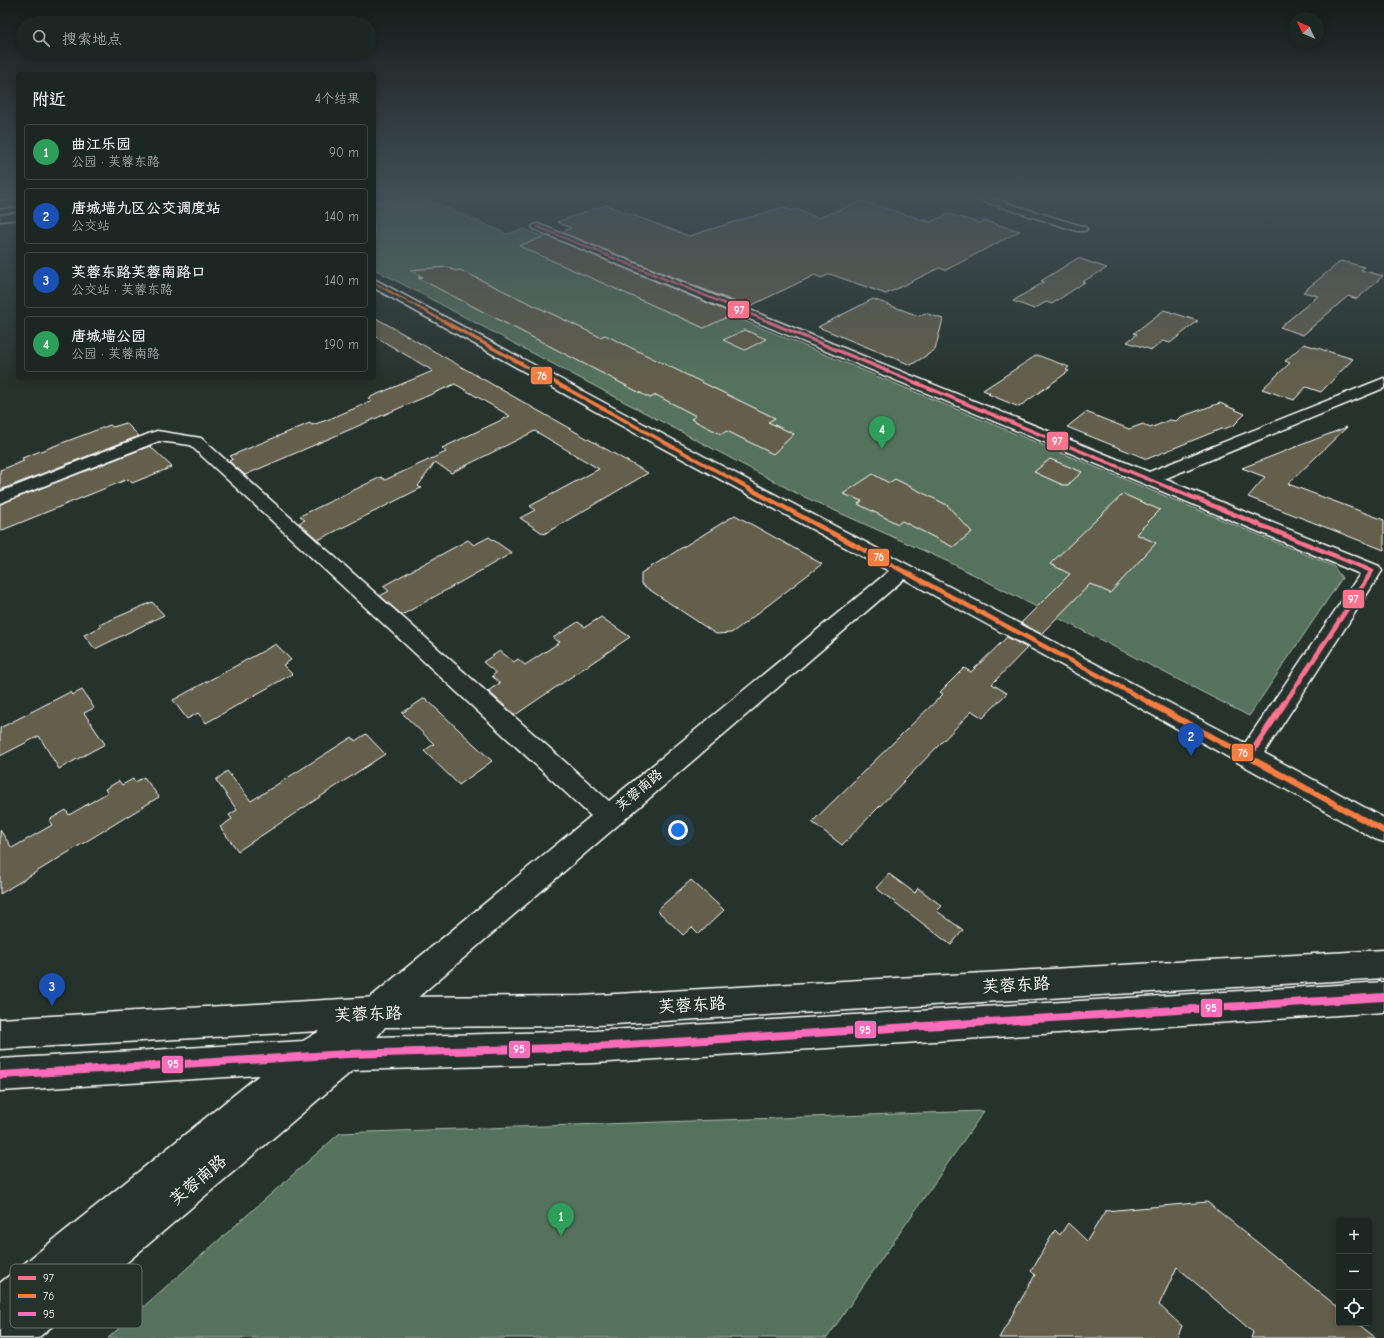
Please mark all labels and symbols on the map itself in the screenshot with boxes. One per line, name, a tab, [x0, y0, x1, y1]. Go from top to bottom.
north arrow	[1288, 12, 1324, 48]
line badge: 97	[727, 300, 750, 319]
text: 97	[734, 304, 744, 317]
line badge: 76	[530, 366, 553, 385]
text: 76	[537, 370, 547, 383]
pin: 4	[869, 416, 895, 449]
line badge: 97	[1046, 431, 1069, 451]
text: 97	[1052, 435, 1062, 448]
line badge: 76	[867, 548, 890, 567]
text: 76	[874, 551, 884, 564]
line badge: 97	[1342, 589, 1365, 609]
text: 97	[1348, 593, 1358, 606]
pin: 2	[1178, 723, 1204, 756]
line badge: 76	[1231, 743, 1254, 762]
text: 76	[1238, 747, 1248, 760]
street label: 芙蓉南路	[612, 765, 666, 815]
your location	[668, 820, 688, 840]
pin: 3	[39, 973, 65, 1006]
street label: 芙蓉东路	[982, 974, 1050, 996]
street label: 芙蓉东路	[658, 994, 726, 1016]
line badge: 95	[1200, 998, 1223, 1018]
text: 95	[1205, 1002, 1217, 1015]
street label: 芙蓉东路	[334, 1003, 402, 1025]
line badge: 95	[854, 1020, 877, 1039]
text: 95	[859, 1024, 871, 1037]
line badge: 95	[508, 1040, 531, 1059]
text: 95	[513, 1043, 525, 1056]
line badge: 95	[161, 1055, 184, 1074]
text: 95	[167, 1058, 179, 1071]
street label: 芙蓉南路	[166, 1151, 230, 1209]
pin: 1	[548, 1203, 574, 1236]
legend	[10, 1264, 142, 1328]
text: 97	[43, 1272, 54, 1285]
text: 76	[43, 1290, 54, 1303]
text: 95	[43, 1308, 55, 1321]

